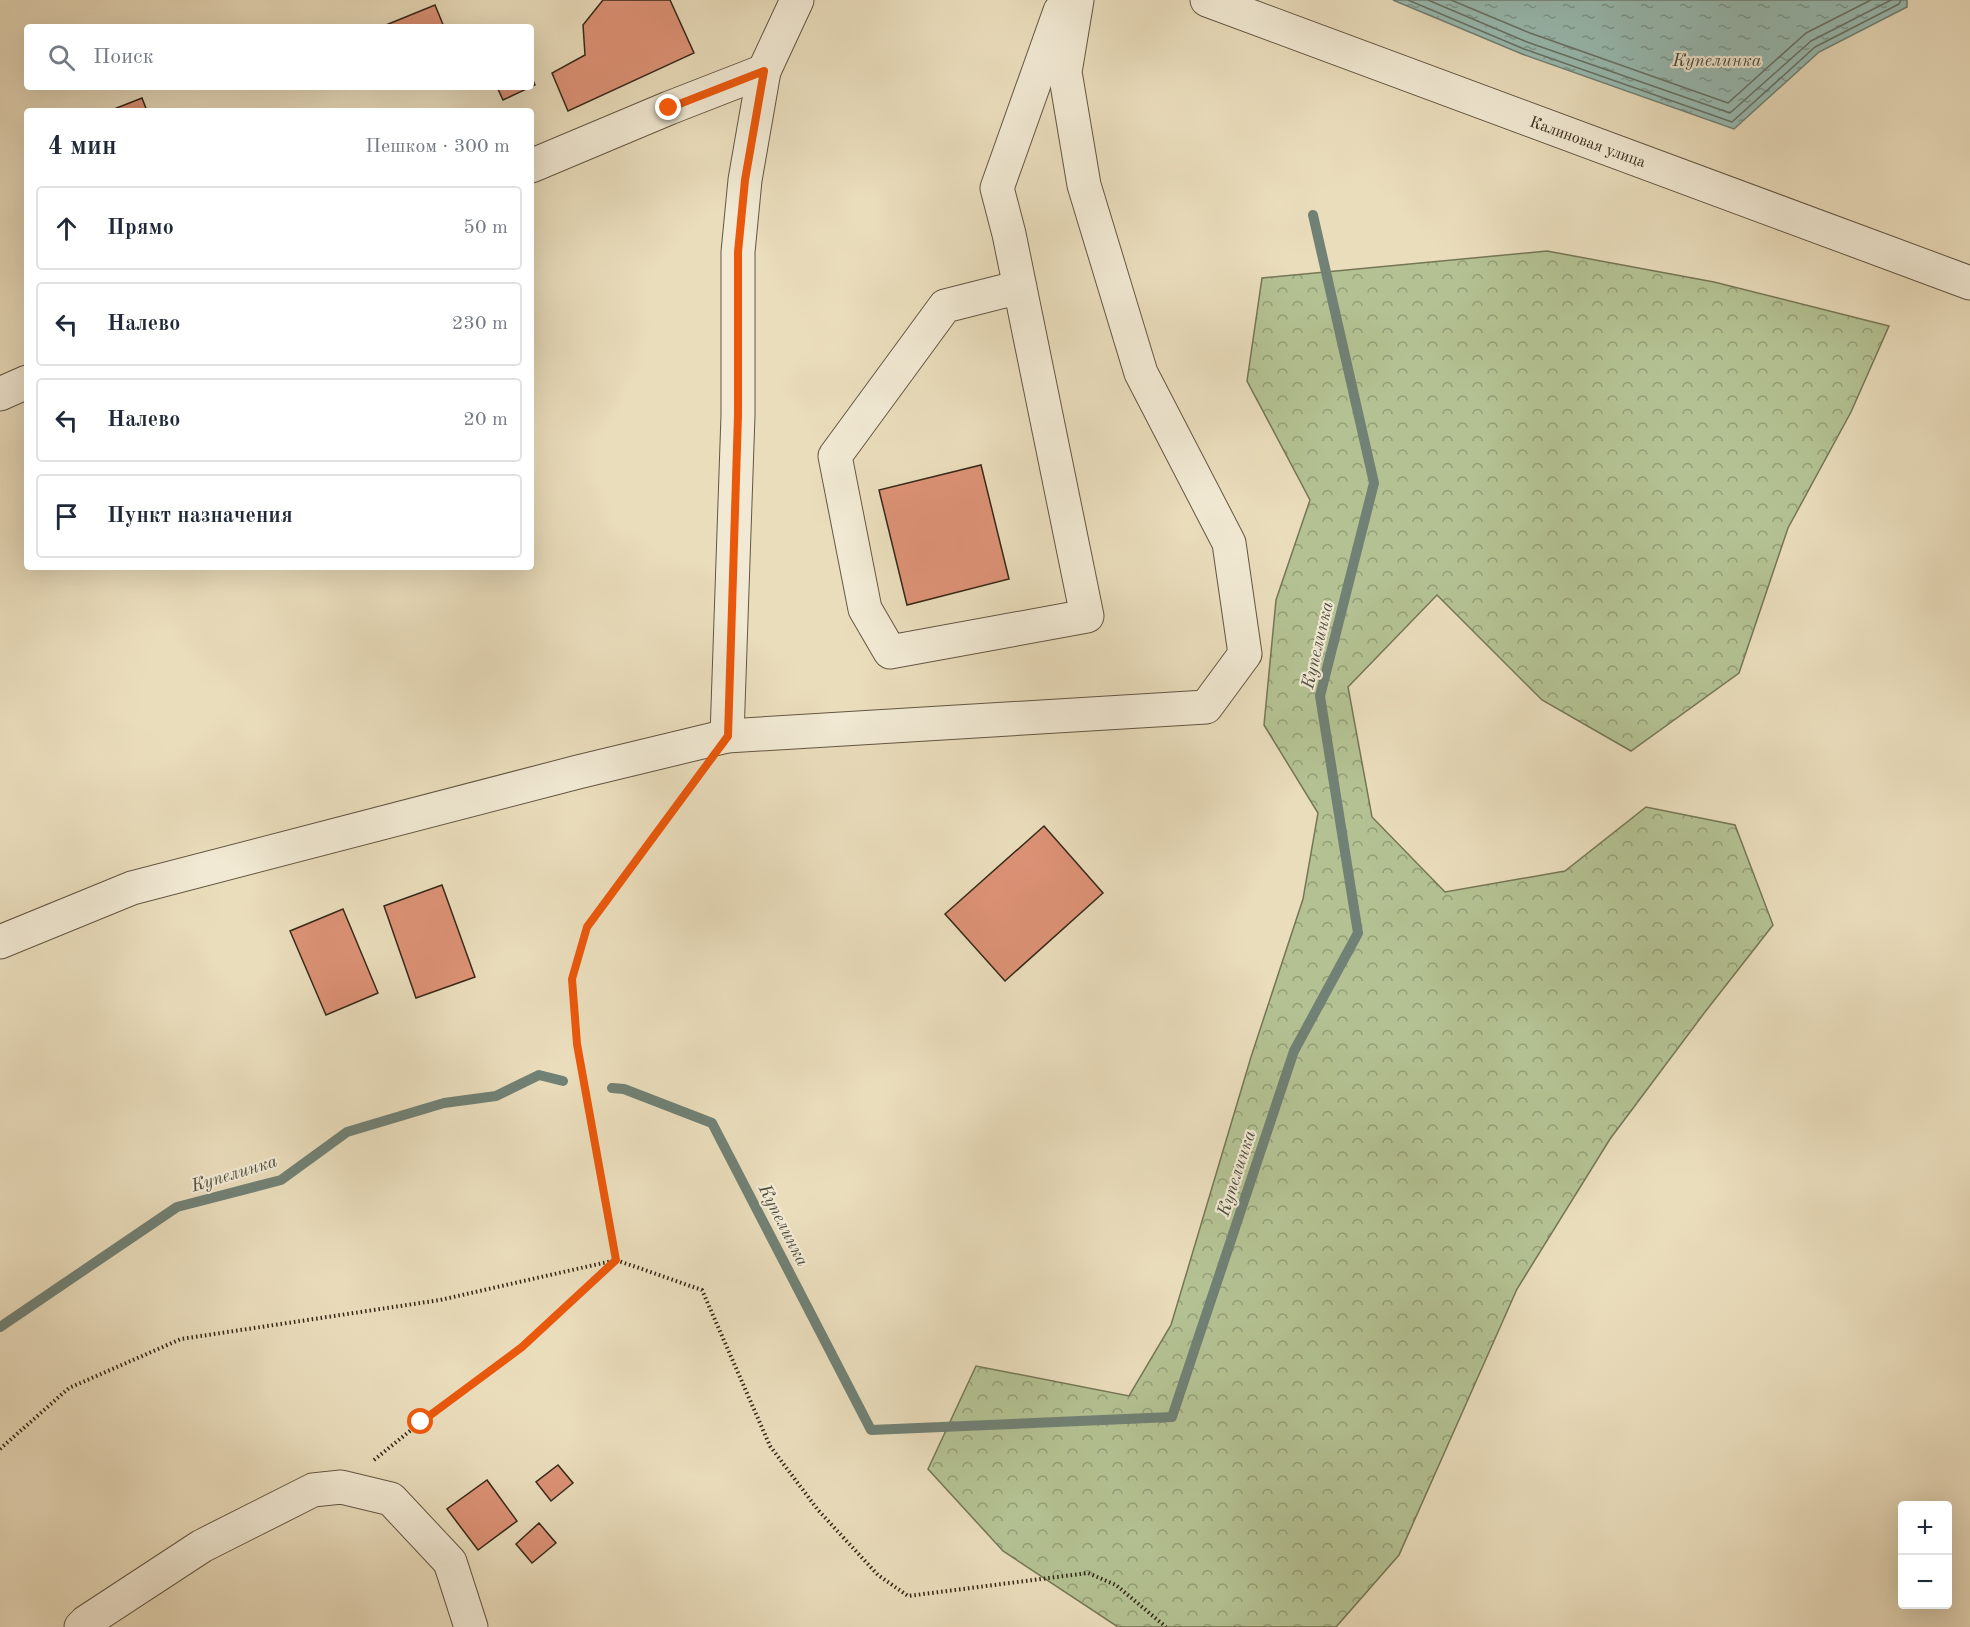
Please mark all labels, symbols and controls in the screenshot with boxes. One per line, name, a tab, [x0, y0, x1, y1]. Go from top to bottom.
search box	[24, 24, 534, 90]
icon: search	[45, 41, 78, 74]
text: Поиск	[93, 46, 154, 68]
water label: Купелинка	[1672, 52, 1762, 70]
route end	[655, 94, 681, 120]
street label: Калиновая улица	[1527, 114, 1648, 171]
text: 4 мин	[48, 134, 117, 160]
text: Пешком · 300 m	[365, 137, 510, 157]
icon: ahead	[50, 212, 83, 245]
text: Прямо	[107, 217, 174, 239]
text: 50 m	[463, 218, 508, 238]
icon: left	[50, 308, 83, 341]
text: Налево	[107, 313, 180, 335]
text: 230 m	[452, 314, 508, 334]
icon: left	[50, 404, 83, 437]
text: Налево	[107, 409, 180, 431]
text: 20 m	[463, 410, 508, 430]
icon: arrive	[50, 500, 83, 533]
text: Пункт назначения	[107, 505, 293, 527]
water label: Купелинка	[1299, 600, 1337, 692]
water label: Купелинка	[1214, 1128, 1259, 1219]
water label: Купелинка	[188, 1152, 280, 1196]
water label: Купелинка	[754, 1181, 811, 1269]
route start	[407, 1408, 433, 1434]
map controls	[1898, 1501, 1952, 1609]
button: +	[1898, 1501, 1952, 1555]
button: −	[1898, 1555, 1952, 1609]

